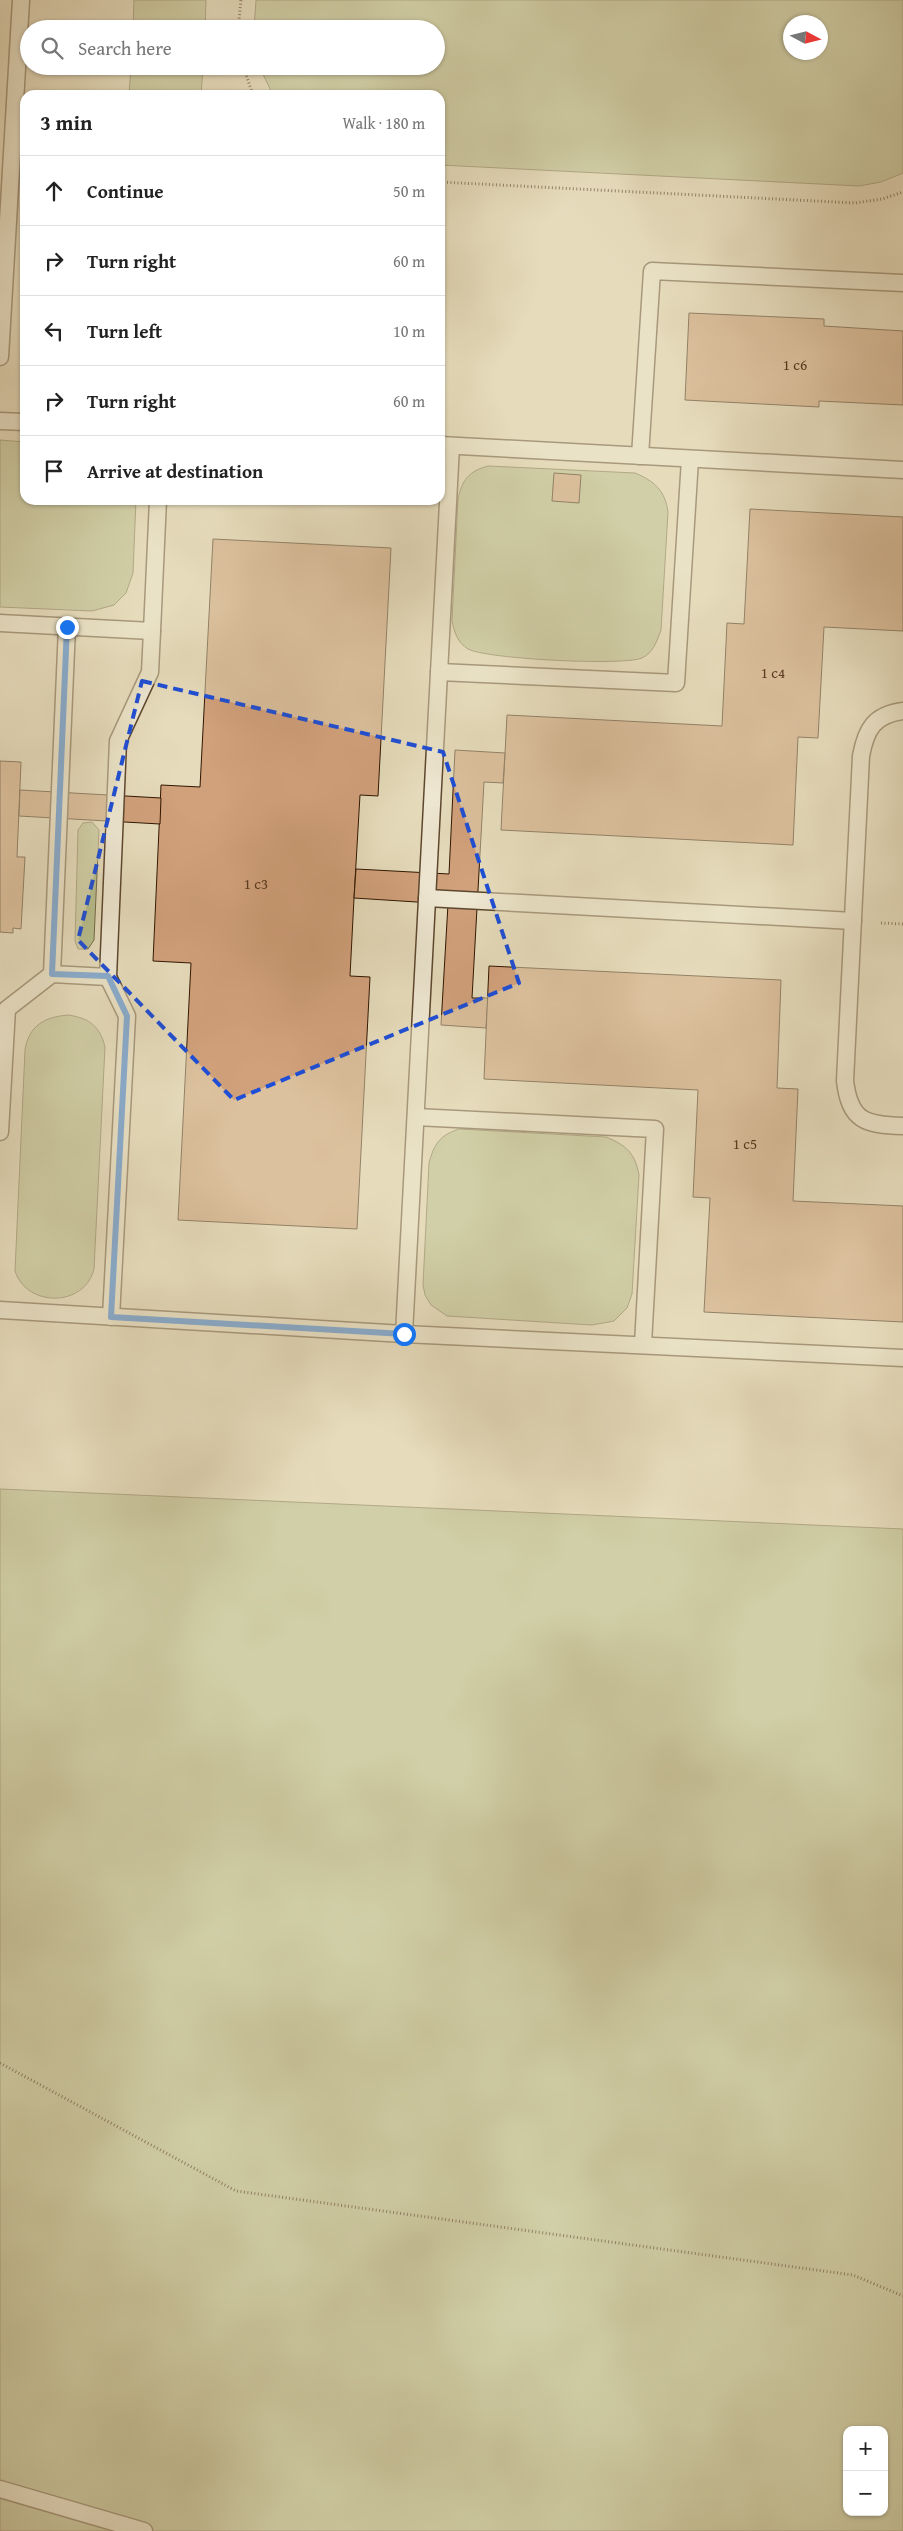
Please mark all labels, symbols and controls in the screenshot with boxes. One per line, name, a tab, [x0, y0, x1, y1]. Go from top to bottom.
north arrow	[783, 15, 828, 60]
search box	[20, 20, 445, 75]
icon: search	[38, 34, 66, 62]
text: Search here	[78, 34, 172, 62]
text: 3 min	[40, 107, 92, 138]
text: Walk · 180 m	[342, 111, 425, 135]
icon: ahead	[40, 177, 68, 205]
text: Continue	[87, 177, 164, 205]
text: 50 m	[393, 179, 425, 203]
icon: right	[40, 247, 68, 275]
text: Turn right	[87, 247, 176, 275]
text: 60 m	[393, 249, 425, 273]
icon: left	[40, 317, 68, 345]
text: Turn left	[87, 317, 162, 345]
text: 10 m	[393, 319, 425, 343]
house number: 1 с6	[783, 354, 807, 375]
icon: right	[40, 387, 68, 415]
text: Turn right	[87, 387, 176, 415]
text: 60 m	[393, 389, 425, 413]
icon: arrive	[40, 457, 68, 485]
text: Arrive at destination	[87, 457, 263, 485]
route end	[56, 616, 79, 639]
house number: 1 с4	[761, 662, 785, 683]
house number: 1 с3	[244, 873, 268, 894]
house number: 1 с5	[733, 1133, 757, 1154]
route start	[393, 1323, 416, 1346]
map controls	[843, 2426, 888, 2516]
button: +	[843, 2426, 888, 2471]
button: −	[843, 2471, 888, 2516]

